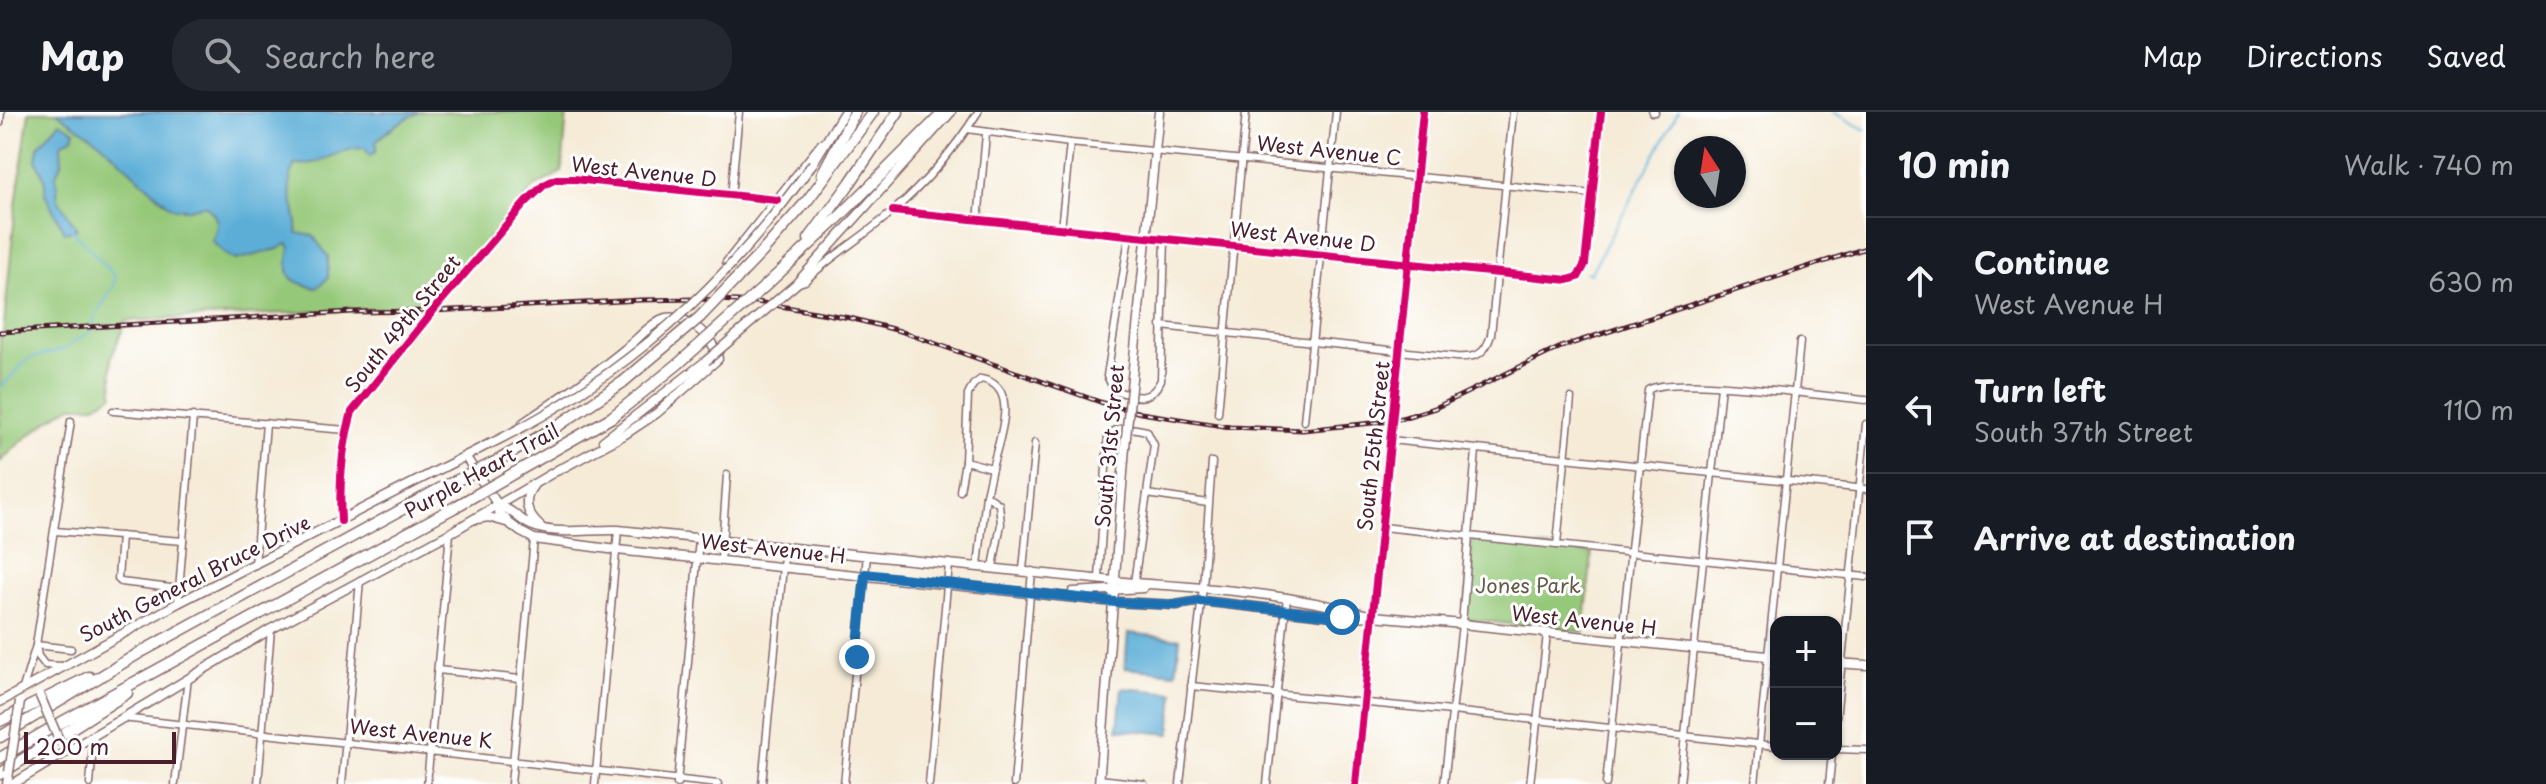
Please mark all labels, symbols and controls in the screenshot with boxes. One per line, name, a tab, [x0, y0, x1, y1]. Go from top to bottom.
search box	[172, 19, 732, 91]
text: Map	[40, 27, 124, 84]
icon: search	[200, 33, 244, 77]
text: Search here	[264, 33, 436, 78]
text: Map	[2143, 34, 2202, 77]
text: Directions	[2246, 34, 2383, 77]
text: Saved	[2427, 34, 2506, 77]
street label: West Avenue C	[1255, 127, 1403, 173]
north arrow	[1674, 136, 1746, 208]
text: 10 min	[1898, 138, 2011, 190]
text: Walk · 740 m	[2344, 145, 2514, 184]
street label: West Avenue D	[570, 148, 718, 194]
street label: West Avenue D	[1229, 213, 1377, 259]
text: Continue	[1974, 239, 2109, 284]
street label: South 49th Street	[337, 248, 467, 399]
icon: ahead	[1898, 259, 1942, 303]
text: 630 m	[2428, 262, 2514, 301]
text: West Avenue H	[1974, 284, 2163, 323]
street label: South 25th Street	[1349, 359, 1397, 532]
street label: South 31st Street	[1087, 363, 1131, 529]
text: Turn left	[1974, 367, 2106, 412]
icon: left	[1898, 387, 1942, 431]
text: 110 m	[2443, 390, 2514, 429]
text: South 37th Street	[1974, 412, 2193, 451]
street label: Purple Heart Trail	[399, 415, 565, 525]
street label: South General Bruce Drive	[74, 507, 315, 649]
icon: arrive	[1898, 515, 1942, 559]
text: Arrive at destination	[1974, 515, 2296, 560]
street label: West Avenue H	[699, 525, 847, 571]
park label: Jones Park	[1475, 570, 1581, 600]
street label: West Avenue H	[1510, 597, 1658, 643]
route start	[1324, 599, 1360, 635]
map controls	[1770, 616, 1842, 760]
button: +	[1770, 616, 1842, 688]
route end	[839, 639, 875, 675]
button: −	[1770, 688, 1842, 760]
street label: West Avenue K	[348, 711, 494, 755]
scale bar	[24, 728, 176, 764]
text: 200 m	[36, 729, 109, 762]

